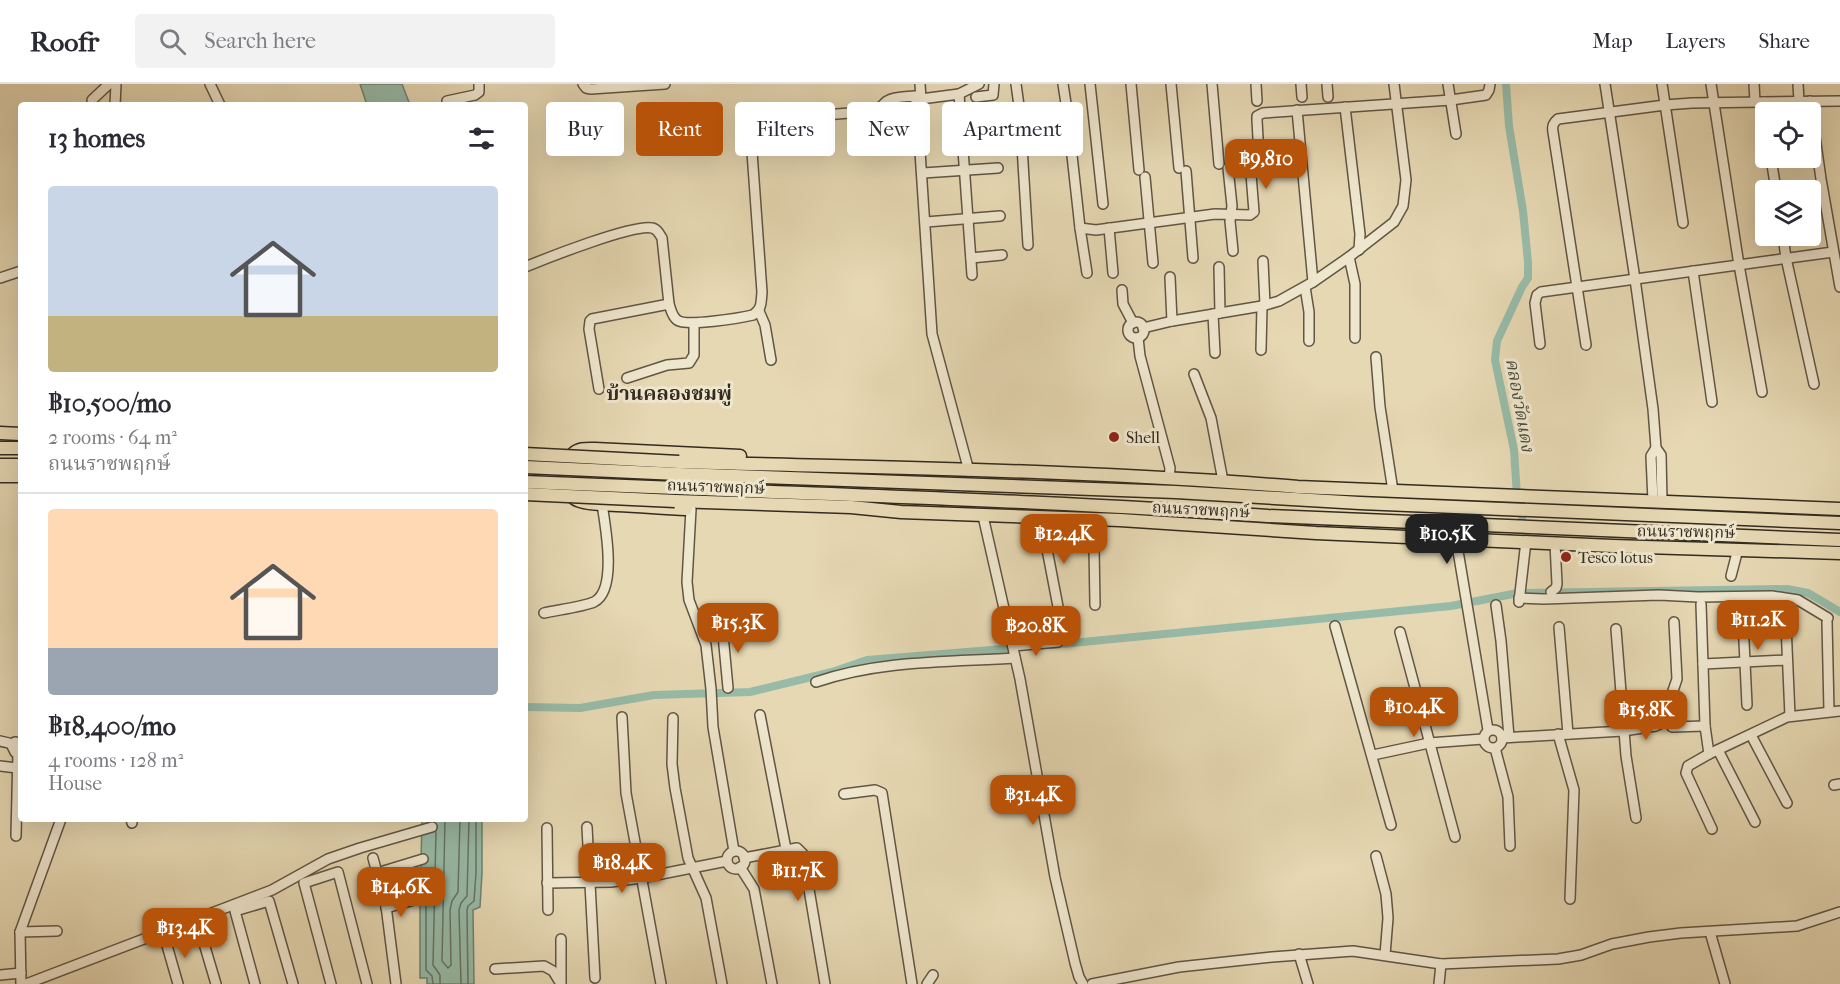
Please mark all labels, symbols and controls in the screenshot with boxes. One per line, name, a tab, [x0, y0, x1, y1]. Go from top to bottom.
search box	[135, 14, 555, 68]
text: Roofr	[30, 25, 99, 58]
icon: search	[156, 25, 189, 58]
text: Search here	[204, 28, 316, 54]
text: Map	[1592, 29, 1633, 53]
text: Layers	[1666, 29, 1725, 53]
text: Share	[1758, 29, 1810, 53]
chip: Buy	[546, 102, 624, 156]
chip: Rent	[636, 102, 723, 156]
chip: Filters	[735, 102, 835, 156]
chip: New	[847, 102, 930, 156]
chip: Apartment	[942, 102, 1083, 156]
map controls	[1755, 102, 1821, 246]
button: locate	[1755, 102, 1821, 168]
icon: filters	[465, 122, 498, 155]
text: 13 homes	[48, 123, 145, 154]
pin: ฿9,810	[1217, 139, 1315, 190]
text: ฿9,810	[1239, 147, 1293, 170]
button: layers	[1755, 180, 1821, 246]
icon: home	[219, 225, 327, 333]
water label: คลองวัดแดง	[1501, 357, 1538, 455]
district label: บ้านคลองชมพู่	[606, 382, 732, 406]
text: ฿10,500/mo	[48, 388, 171, 419]
text: 2 rooms · 64 m²	[48, 426, 177, 449]
place label: Shell	[1126, 428, 1160, 447]
marker: Shell	[1107, 430, 1121, 444]
text: ถนนราชพฤกษ์	[48, 452, 171, 475]
street label: ถนนราชพฤกษ์	[667, 475, 765, 498]
street label: ถนนราชพฤกษ์	[1151, 497, 1250, 522]
pin: ฿12.4K	[1015, 514, 1113, 565]
pin: ฿10.5K	[1398, 514, 1496, 565]
street label: ถนนราชพฤกษ์	[1637, 521, 1735, 542]
text: ฿12.4K	[1034, 522, 1094, 545]
text: ฿10.5K	[1419, 522, 1475, 545]
icon: home	[219, 548, 327, 656]
place label: Tesco lotus	[1578, 548, 1653, 567]
marker: Tesco lotus	[1559, 550, 1573, 564]
pin: ฿11.2K	[1709, 600, 1807, 651]
pin: ฿15.3K	[689, 603, 787, 654]
pin: ฿20.8K	[987, 606, 1085, 657]
text: ฿11.2K	[1731, 608, 1785, 631]
text: ฿15.3K	[711, 611, 765, 634]
text: ฿20.8K	[1006, 614, 1066, 637]
pin: ฿10.4K	[1365, 687, 1463, 738]
pin: ฿15.8K	[1597, 690, 1695, 741]
text: ฿10.4K	[1384, 695, 1444, 718]
text: ฿15.8K	[1618, 698, 1674, 721]
text: ฿18,400/mo	[48, 711, 176, 742]
text: 4 rooms · 128 m²	[48, 749, 183, 772]
text: House	[48, 772, 102, 795]
pin: ฿31.4K	[984, 775, 1082, 826]
text: ฿31.4K	[1004, 783, 1062, 806]
pin: ฿18.4K	[573, 843, 671, 894]
text: ฿18.4K	[592, 851, 652, 874]
pin: ฿11.7K	[749, 851, 847, 902]
text: ฿11.7K	[772, 859, 824, 882]
pin: ฿14.6K	[352, 867, 450, 918]
text: ฿14.6K	[371, 875, 431, 898]
pin: ฿13.4K	[136, 908, 234, 959]
text: ฿13.4K	[156, 916, 214, 939]

